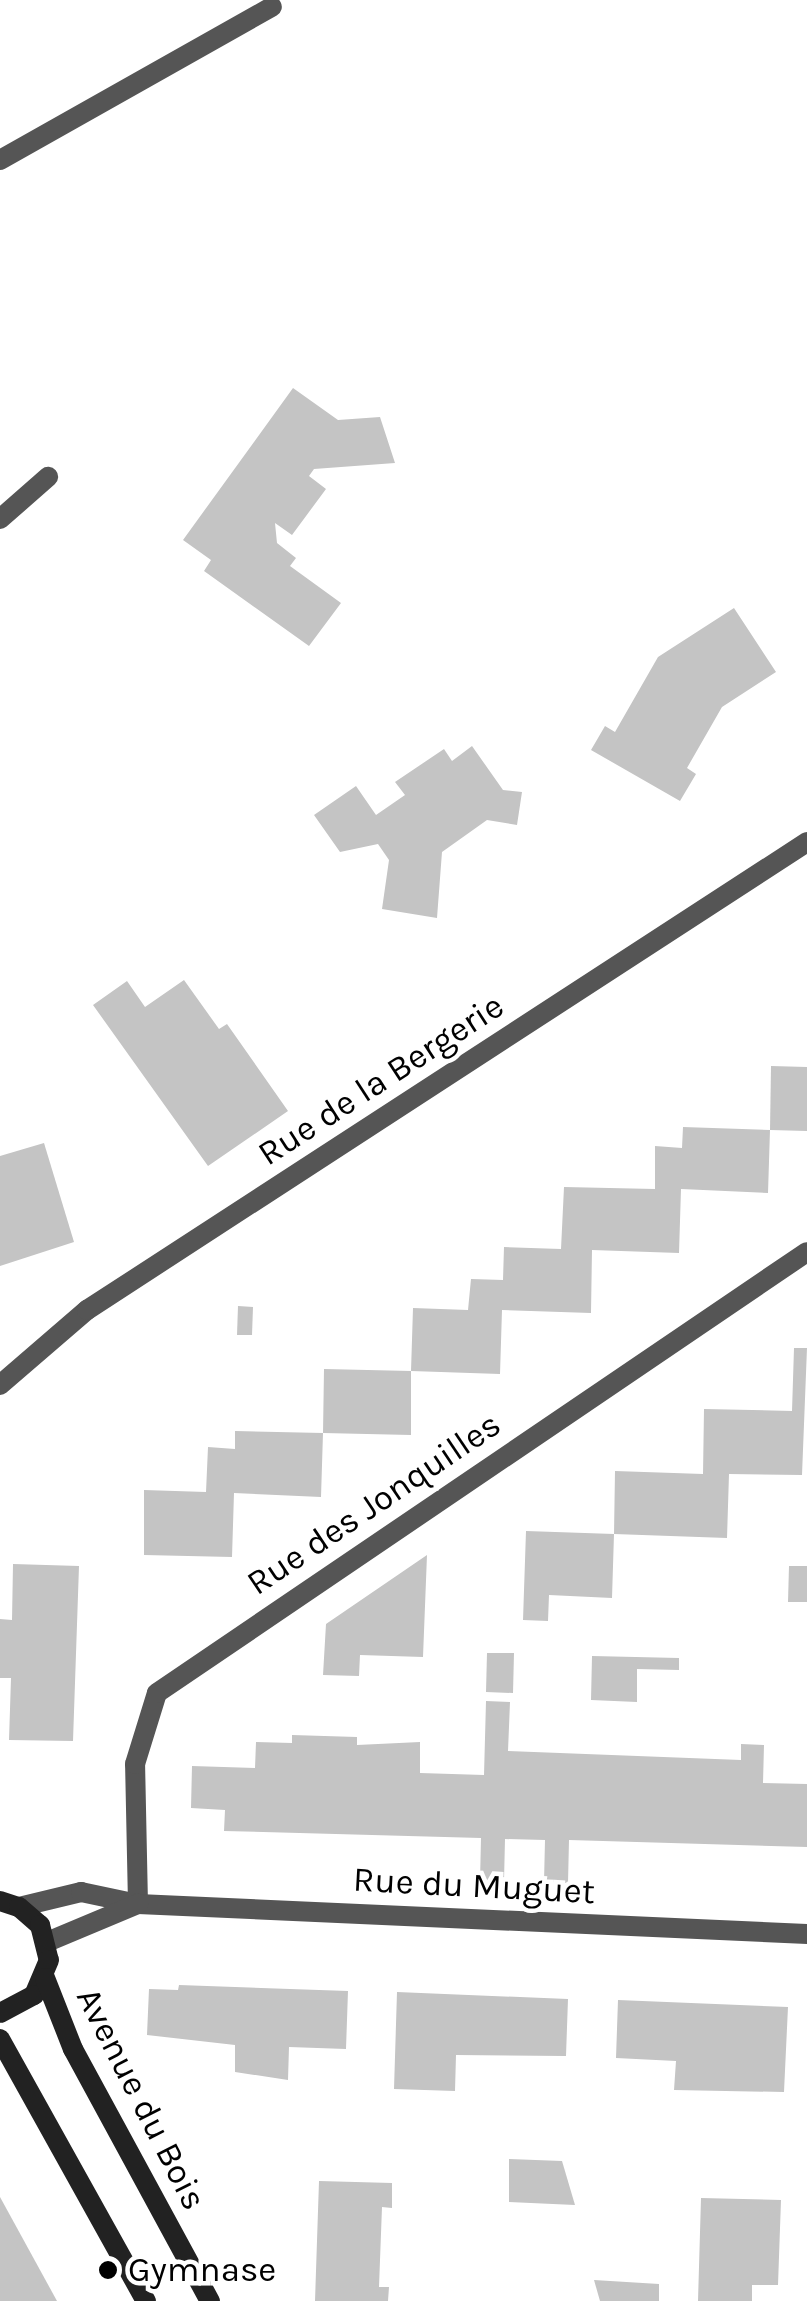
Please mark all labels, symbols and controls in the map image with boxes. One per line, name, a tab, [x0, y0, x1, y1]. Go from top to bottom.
street label: Rue de la Bergerie	[251, 985, 511, 1175]
street label: Rue des Jonquilles	[239, 1404, 509, 1604]
street label: Rue du Muguet	[352, 1859, 596, 1913]
street label: Avenue du Bois	[67, 1981, 215, 2217]
place label: Gymnase	[128, 2249, 276, 2291]
marker: Gymnase	[97, 2259, 119, 2281]

